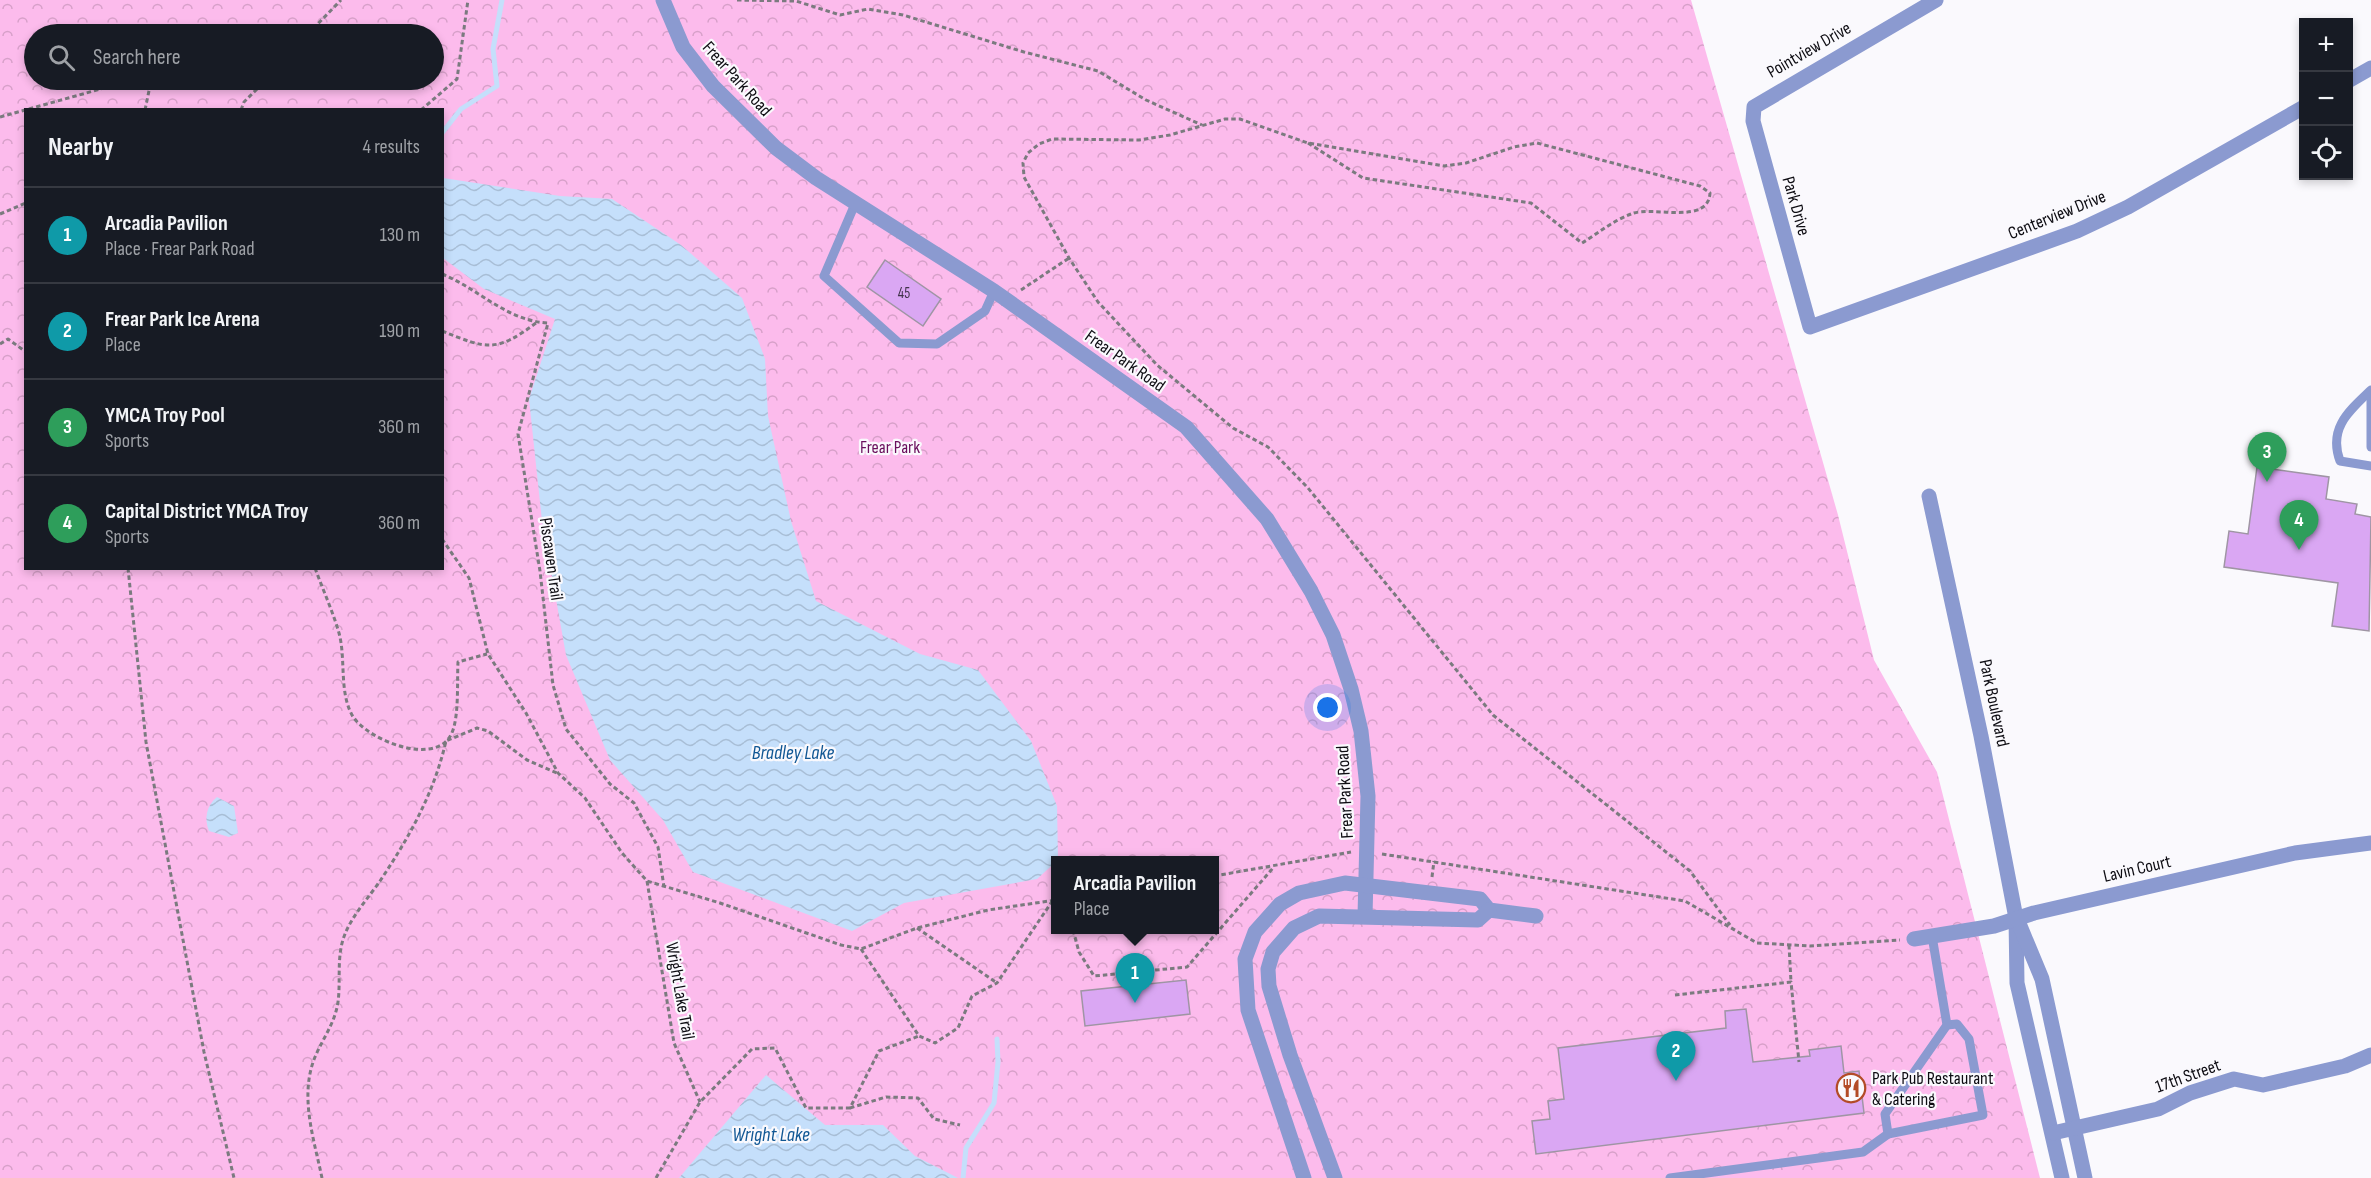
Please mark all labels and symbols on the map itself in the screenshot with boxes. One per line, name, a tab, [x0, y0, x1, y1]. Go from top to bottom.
street label: Pointview Drive	[1763, 17, 1855, 83]
street label: Frear Park Road	[698, 37, 776, 121]
street label: Park Drive	[1778, 174, 1814, 238]
street label: Centerview Drive	[2005, 186, 2109, 244]
house number: 45	[898, 284, 910, 303]
street label: Frear Park Road	[1081, 326, 1169, 396]
pin: 3	[2248, 432, 2286, 482]
park label: Frear Park	[860, 437, 920, 458]
pin: 4	[2280, 500, 2318, 550]
street label: Piscawen Trail	[535, 516, 567, 602]
street label: Park Boulevard	[1975, 657, 2013, 749]
your location	[1313, 693, 1342, 722]
water label: Bradley Lake	[752, 741, 834, 765]
street label: Frear Park Road	[1332, 745, 1358, 839]
street label: Lavin Court	[2101, 851, 2173, 887]
street label: Wright Lake Trail	[661, 941, 699, 1041]
pin: 1	[1116, 954, 1154, 1003]
pin: 2	[1656, 1032, 1696, 1081]
street label: 17th Street	[2153, 1054, 2224, 1097]
place label: Park Pub Restaurant & Catering	[1872, 1068, 1994, 1110]
restaurant icon: Park Pub Restaurant & Catering	[1835, 1072, 1867, 1104]
water label: Wright Lake	[732, 1123, 810, 1147]

